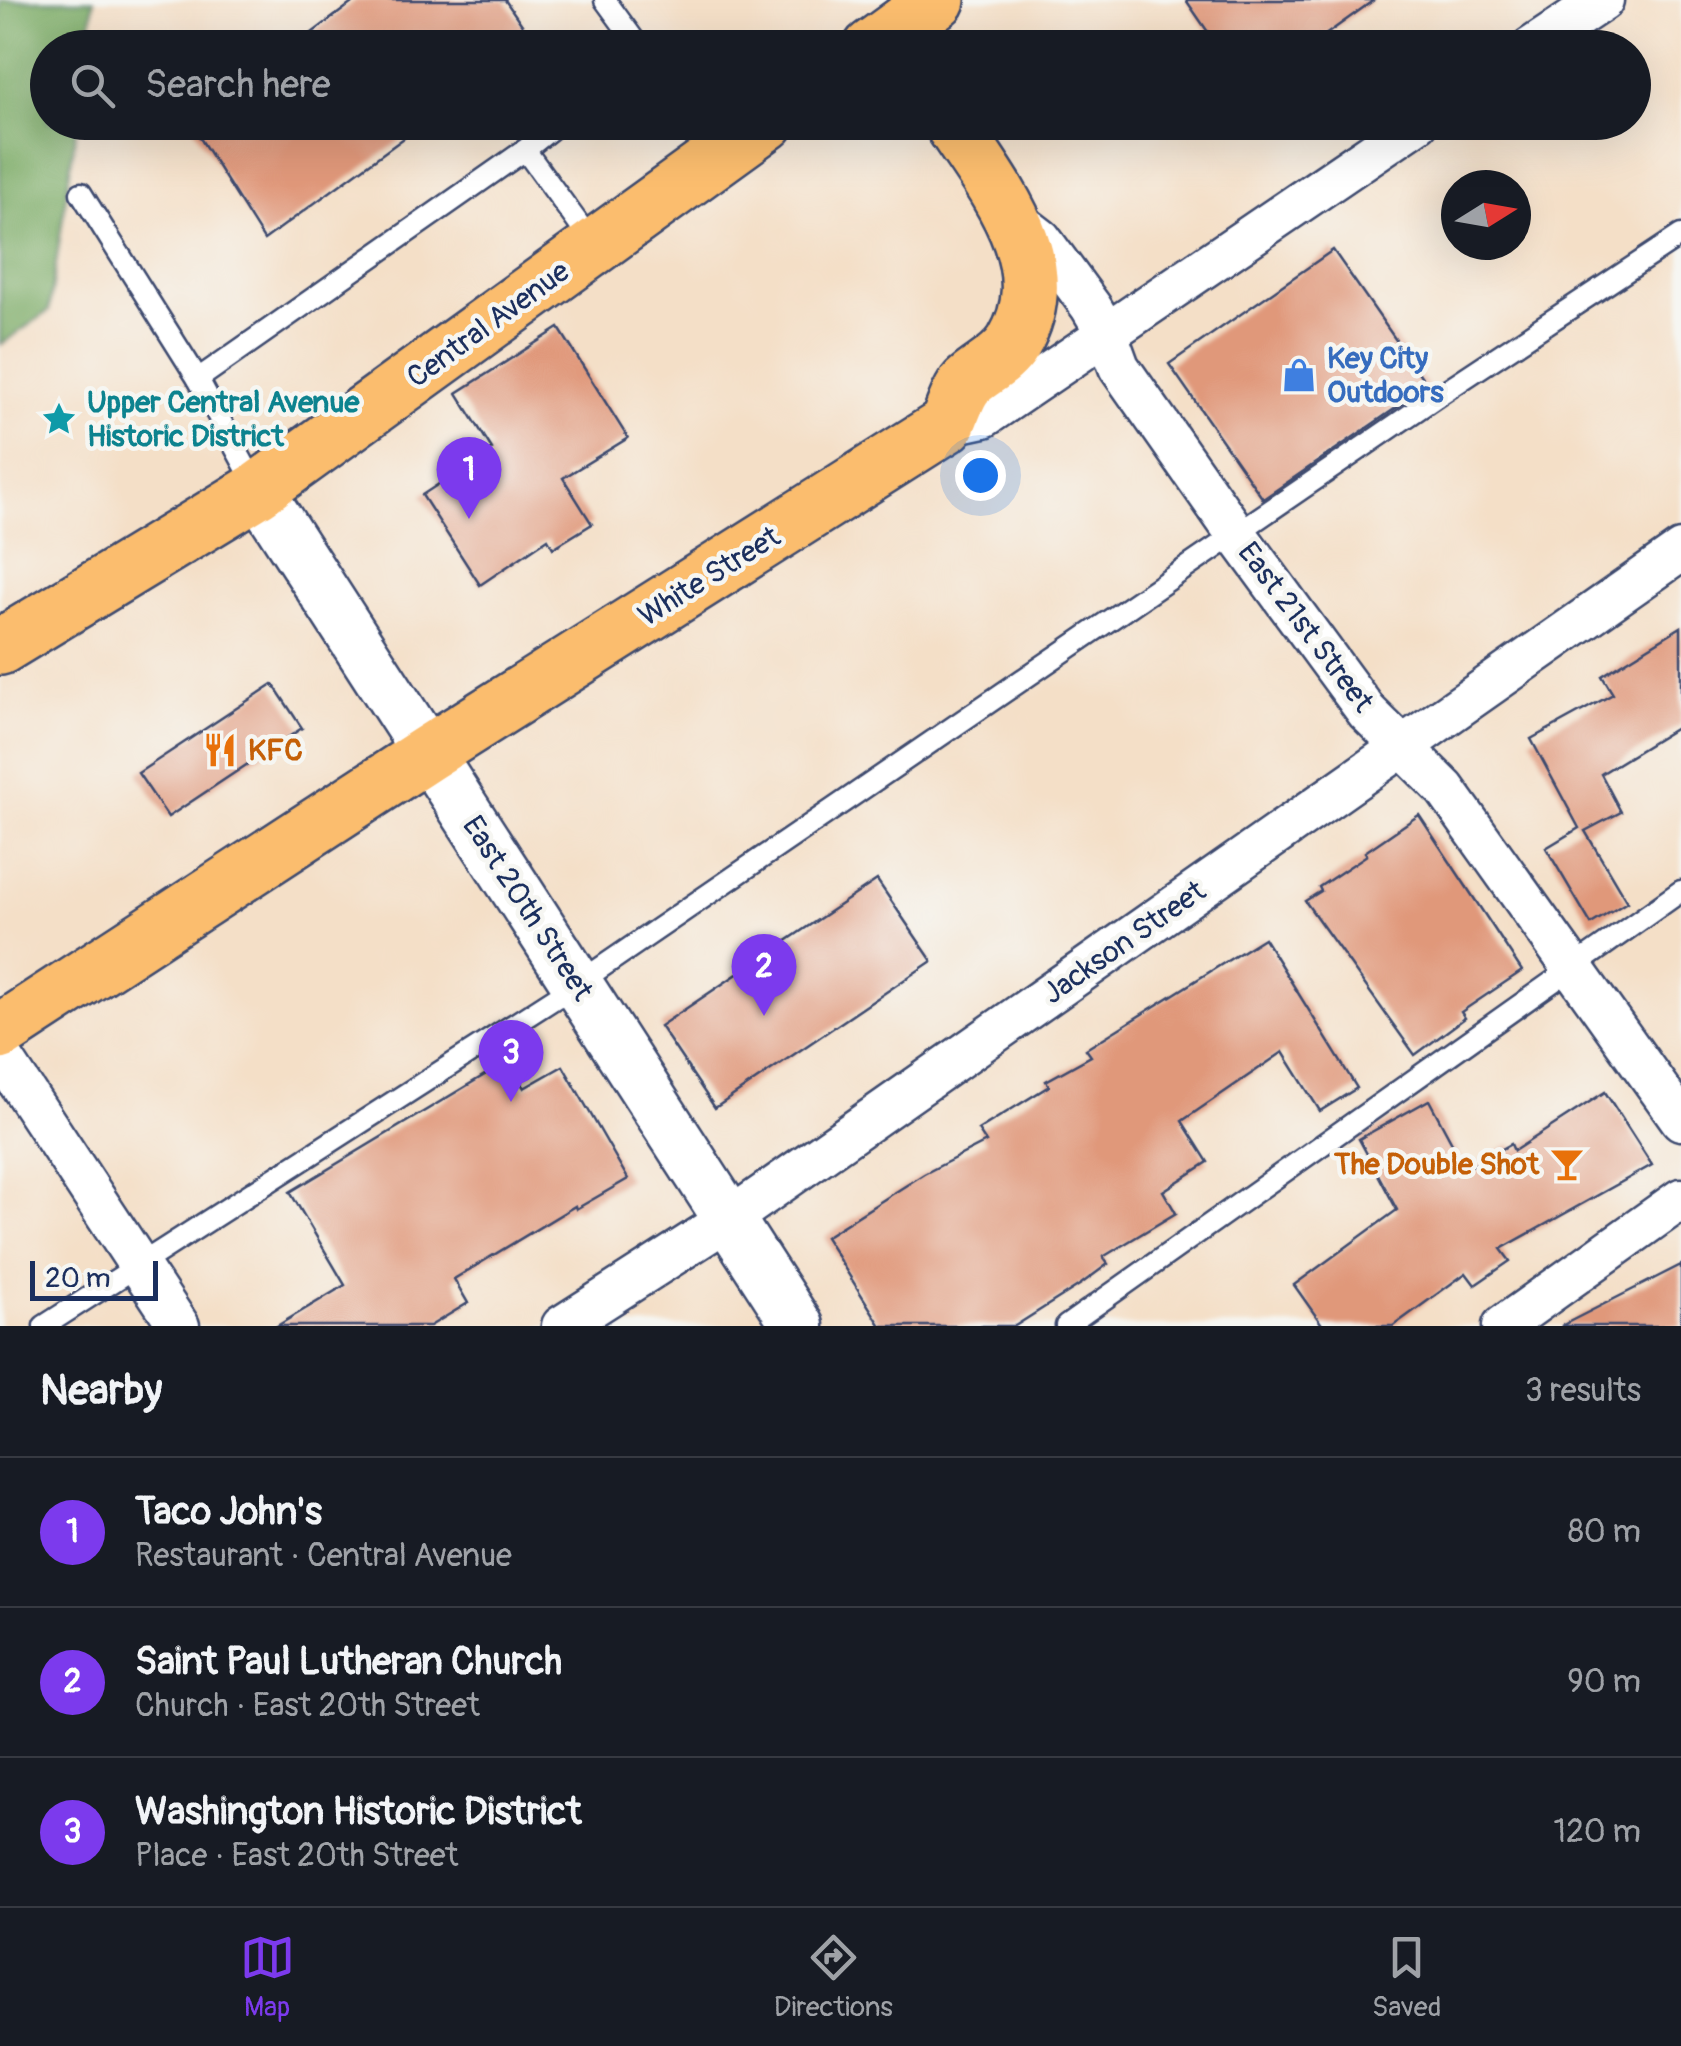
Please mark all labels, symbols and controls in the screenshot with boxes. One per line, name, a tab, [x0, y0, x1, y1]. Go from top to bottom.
search box	[30, 30, 1651, 140]
icon: search	[65, 58, 120, 113]
text: Search here	[145, 61, 331, 109]
north arrow	[1441, 170, 1531, 260]
street label: Central Avenue	[400, 253, 577, 396]
place label: Key City Outdoors	[1327, 340, 1444, 411]
shop icon: Key City Outdoors	[1280, 356, 1318, 394]
place label: Upper Central Avenue Historic District	[87, 384, 360, 455]
place icon: Upper Central Avenue Historic District	[40, 400, 78, 438]
pin: 1	[436, 436, 502, 519]
your location	[955, 450, 1006, 501]
street label: White Street	[632, 518, 788, 635]
street label: East 21st Street	[1230, 535, 1382, 720]
restaurant icon: KFC	[201, 731, 239, 769]
place label: KFC	[248, 732, 303, 769]
street label: East 20th Street	[454, 809, 602, 1008]
street label: Jackson Street	[1036, 872, 1214, 1012]
pin: 2	[732, 934, 796, 1016]
pin: 3	[478, 1020, 544, 1102]
bar icon: The Double Shot	[1548, 1145, 1586, 1183]
place label: The Double Shot	[1333, 1146, 1540, 1183]
scale bar	[30, 1256, 158, 1300]
text: 20 m	[45, 1261, 111, 1296]
text: Nearby	[40, 1365, 162, 1417]
text: 3 results	[1525, 1371, 1641, 1411]
text: Taco John's	[135, 1488, 322, 1536]
text: 1	[66, 1512, 79, 1552]
text: 80 m	[1568, 1512, 1641, 1552]
text: Restaurant · Central Avenue	[135, 1536, 512, 1576]
text: Saint Paul Lutheran Church	[135, 1638, 562, 1686]
text: 2	[64, 1662, 81, 1702]
text: 90 m	[1567, 1662, 1641, 1702]
text: Church · East 20th Street	[135, 1686, 480, 1726]
text: Washington Historic District	[135, 1788, 582, 1836]
text: 3	[64, 1812, 81, 1852]
text: 120 m	[1553, 1812, 1641, 1852]
text: Place · East 20th Street	[135, 1836, 458, 1876]
tab: Map	[240, 1930, 295, 2025]
tab: Directions	[774, 1930, 893, 2025]
tab: Saved	[1372, 1930, 1441, 2025]

